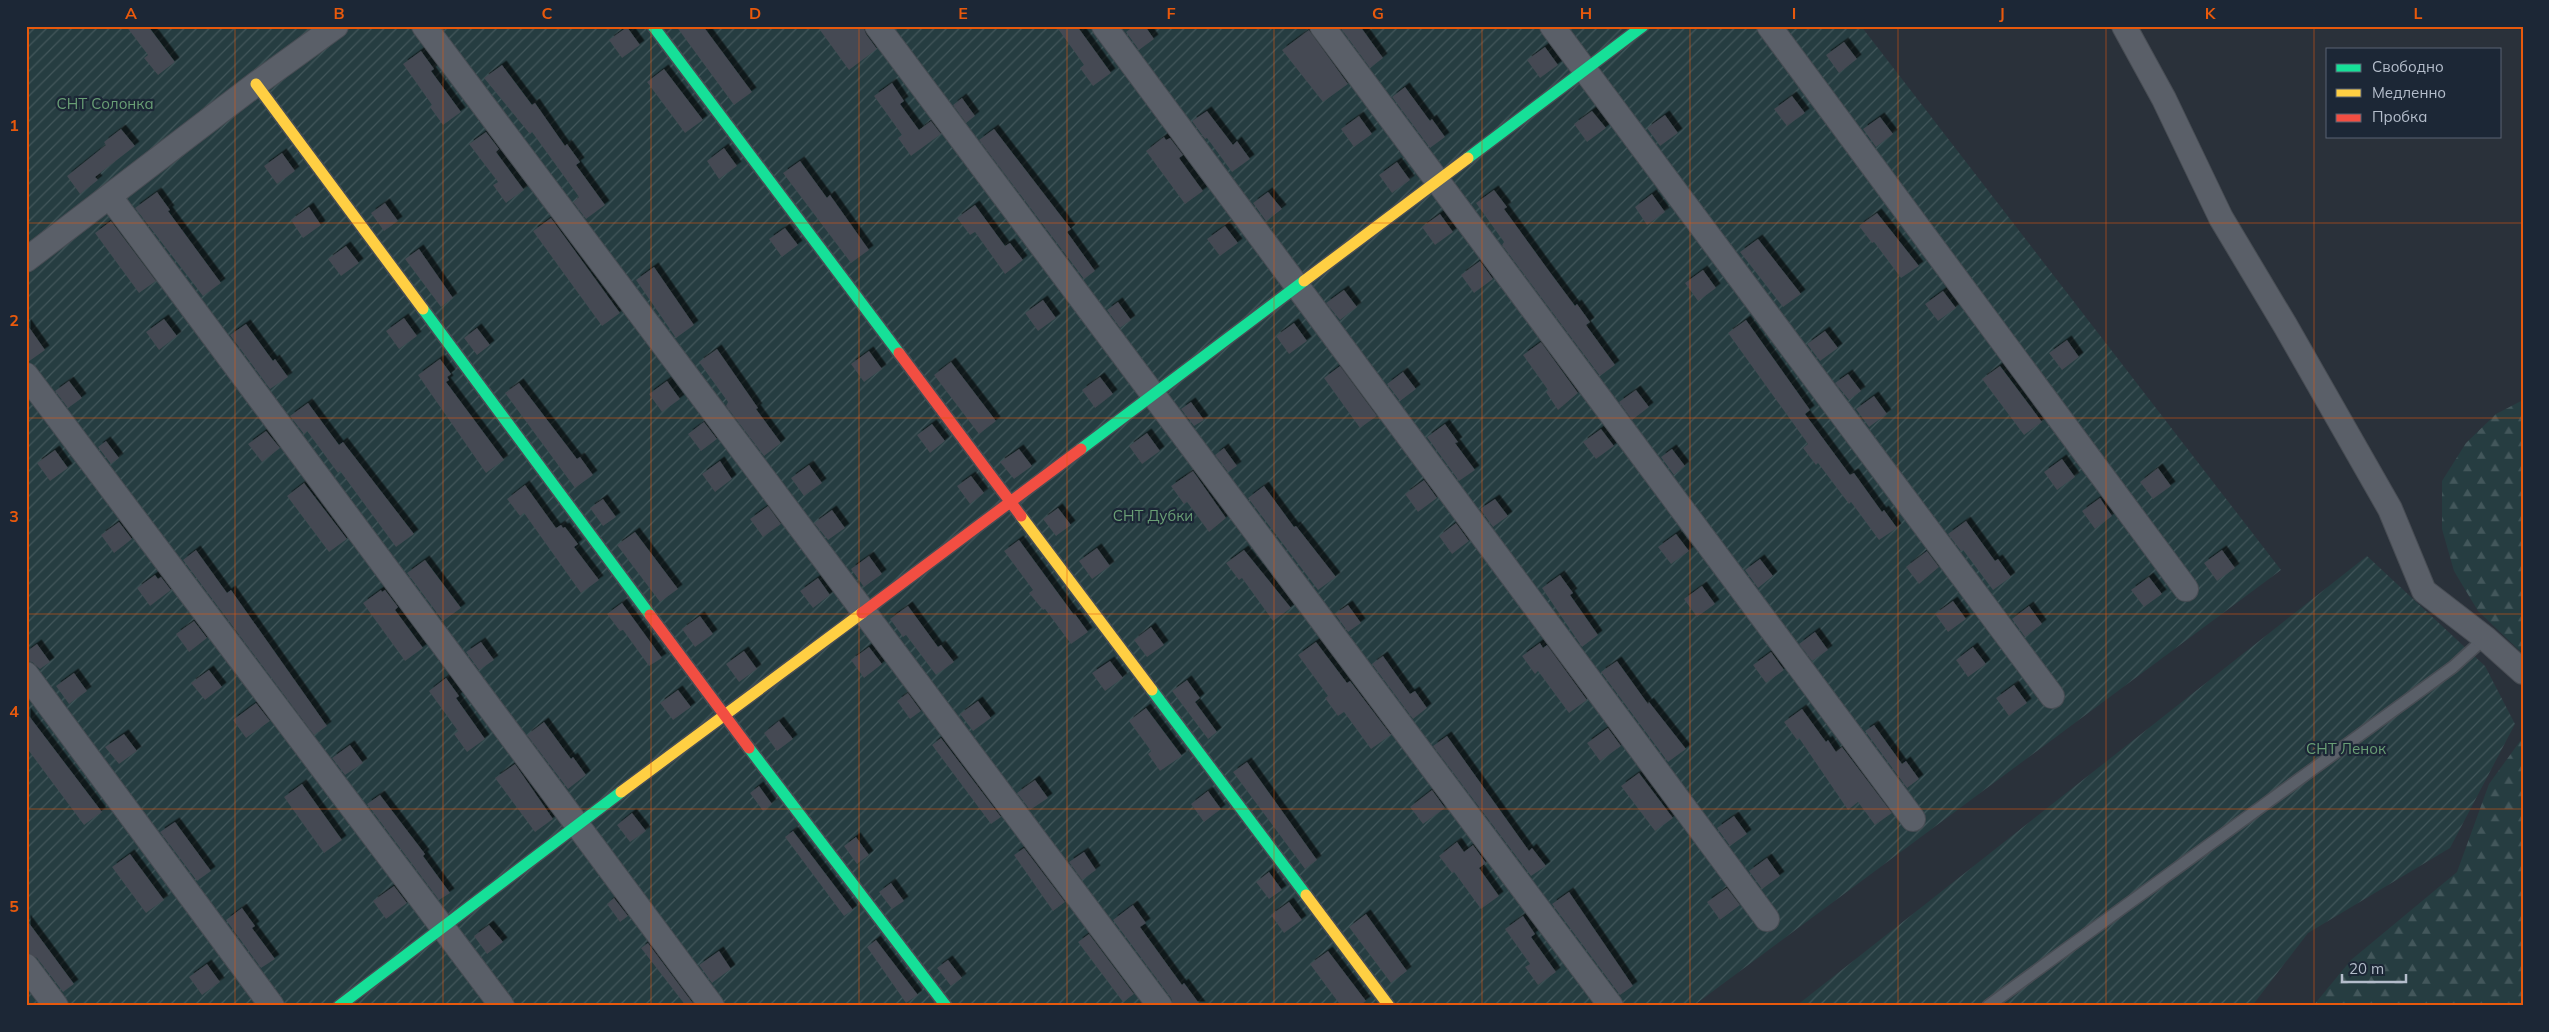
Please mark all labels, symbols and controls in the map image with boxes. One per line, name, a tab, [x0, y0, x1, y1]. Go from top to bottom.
text: A	[125, 3, 137, 23]
text: B	[333, 3, 345, 23]
text: C	[542, 3, 553, 23]
text: D	[749, 3, 761, 23]
text: E	[958, 3, 968, 23]
text: F	[1166, 3, 1176, 23]
text: G	[1372, 3, 1384, 23]
text: H	[1580, 3, 1592, 23]
text: I	[1792, 3, 1796, 23]
text: J	[1999, 3, 2005, 23]
text: K	[2205, 3, 2217, 23]
text: L	[2414, 3, 2423, 23]
legend	[2326, 48, 2502, 138]
text: Свободно	[2372, 57, 2444, 76]
text: Медленно	[2372, 83, 2446, 102]
park label: СНТ Солонка	[56, 94, 154, 113]
text: Пробка	[2372, 107, 2427, 126]
text: 1	[9, 115, 19, 135]
text: 2	[9, 310, 19, 330]
text: 3	[9, 506, 19, 526]
park label: СНТ Дубки	[1113, 506, 1193, 525]
text: 4	[9, 701, 19, 721]
park label: СНТ Ленок	[2306, 739, 2387, 758]
text: 5	[9, 896, 19, 916]
scale bar	[2342, 952, 2405, 984]
text: 20 m	[2349, 959, 2384, 978]

